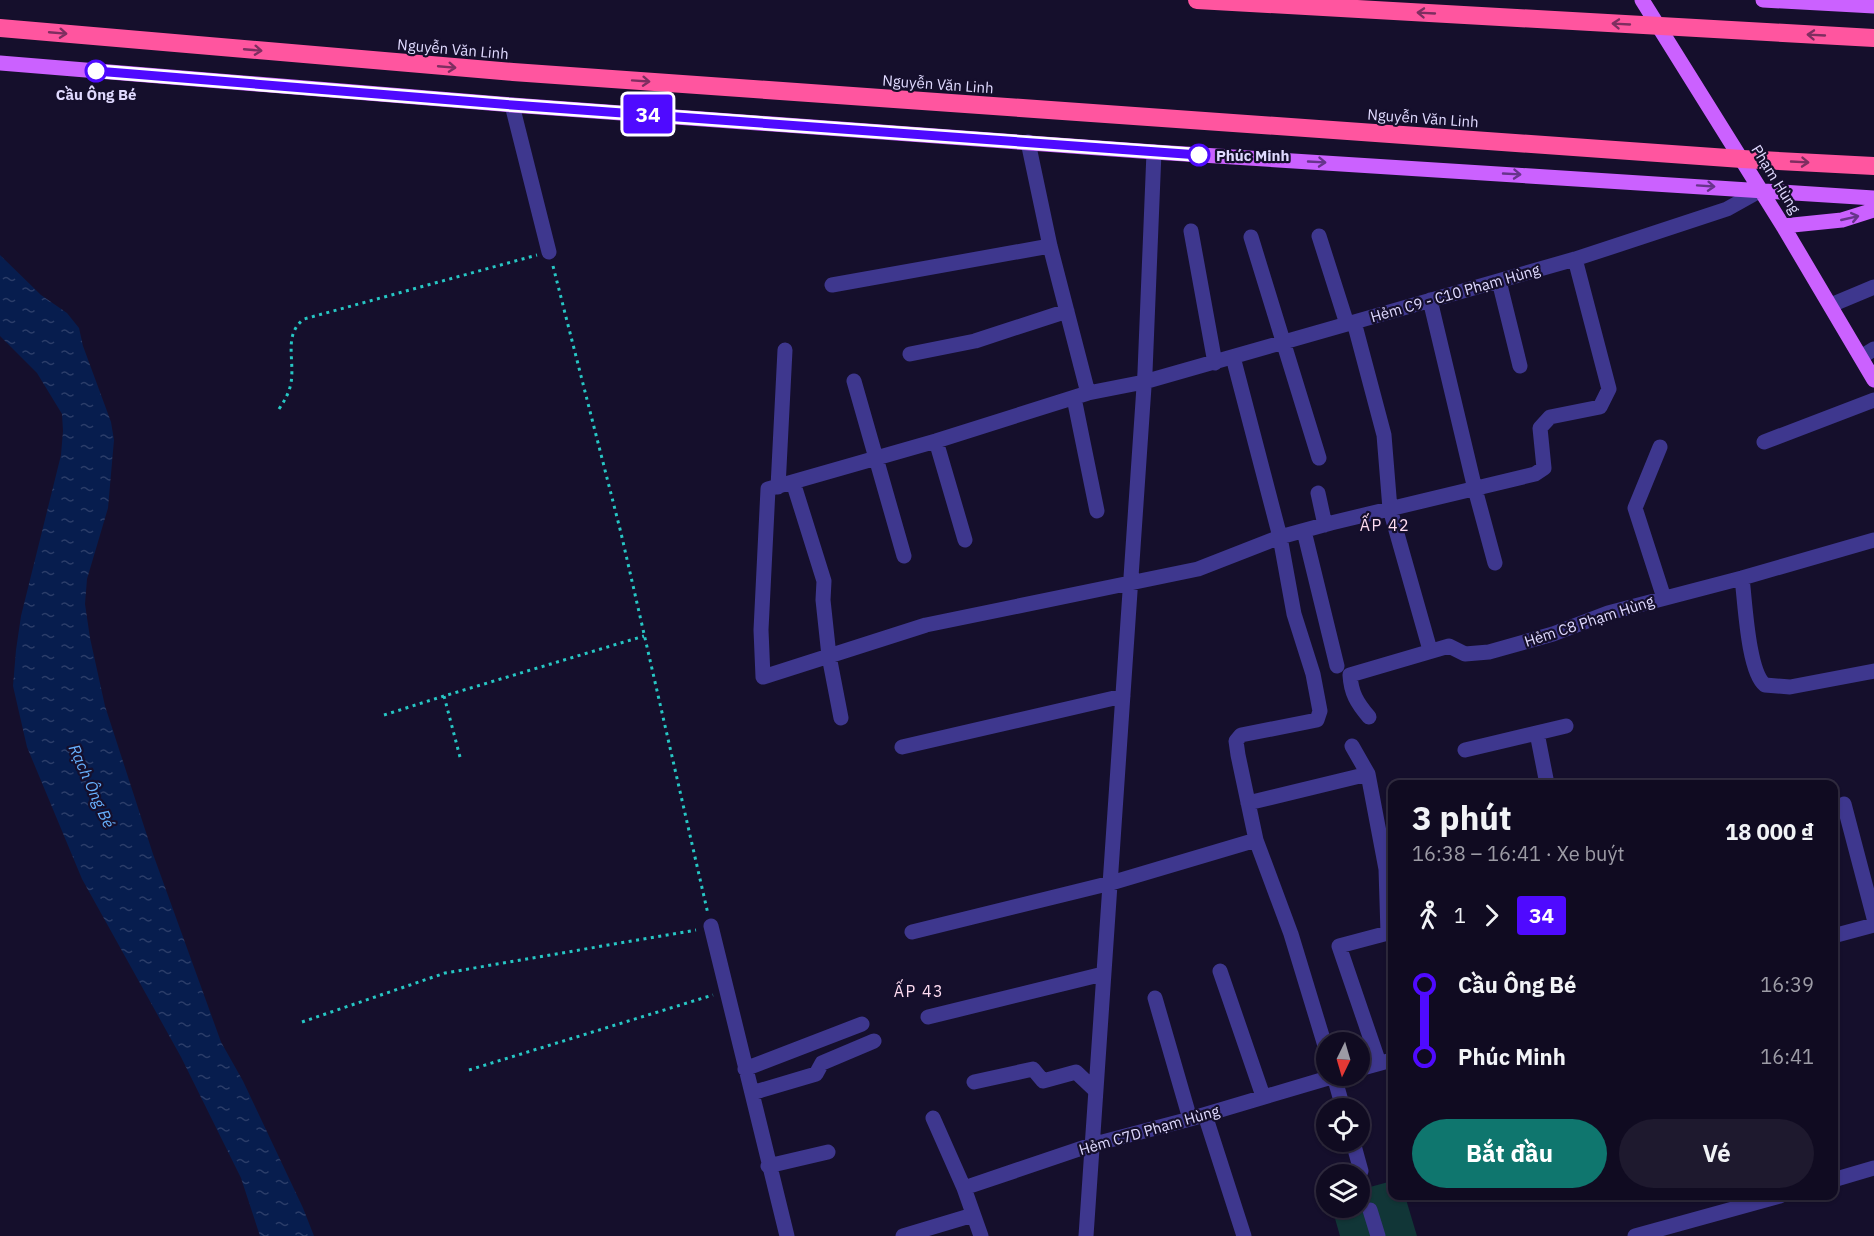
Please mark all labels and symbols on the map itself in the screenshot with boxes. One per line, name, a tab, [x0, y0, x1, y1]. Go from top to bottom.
one-way arrow	[1417, 7, 1437, 18]
one-way arrow	[1611, 18, 1631, 29]
one-way arrow	[48, 28, 68, 39]
one-way arrow	[1806, 29, 1826, 40]
street label: Nguyễn Văn Linh	[397, 35, 509, 63]
one-way arrow	[242, 45, 262, 56]
marker: Cầu Ông Bé	[85, 60, 107, 82]
one-way arrow	[436, 62, 456, 73]
street label: Nguyễn Văn Linh	[882, 71, 994, 97]
one-way arrow	[631, 76, 651, 87]
place label: Cầu Ông Bé	[56, 85, 136, 104]
line badge: 34	[621, 94, 675, 134]
street label: Nguyễn Văn Linh	[1367, 105, 1479, 131]
street label: Phạm Hùng	[1747, 141, 1805, 217]
marker: Phúc Minh	[1188, 144, 1210, 166]
place label: Phúc Minh	[1216, 146, 1289, 165]
one-way arrow	[1790, 156, 1810, 167]
one-way arrow	[1307, 157, 1327, 168]
one-way arrow	[1501, 169, 1521, 180]
one-way arrow	[1696, 181, 1716, 192]
one-way arrow	[1840, 212, 1859, 223]
street label: Hẻm C9 - C10 Phạm Hùng	[1368, 260, 1542, 326]
district label: ẤP 42	[1360, 513, 1410, 535]
street label: Hẻm C8 Phạm Hùng	[1522, 591, 1656, 651]
water label: Rạch Ông Bé	[65, 741, 119, 831]
district label: ẤP 43	[894, 979, 944, 1001]
north arrow	[1316, 1032, 1370, 1086]
street label: Hẻm C7D Phạm Hùng	[1077, 1101, 1221, 1159]

